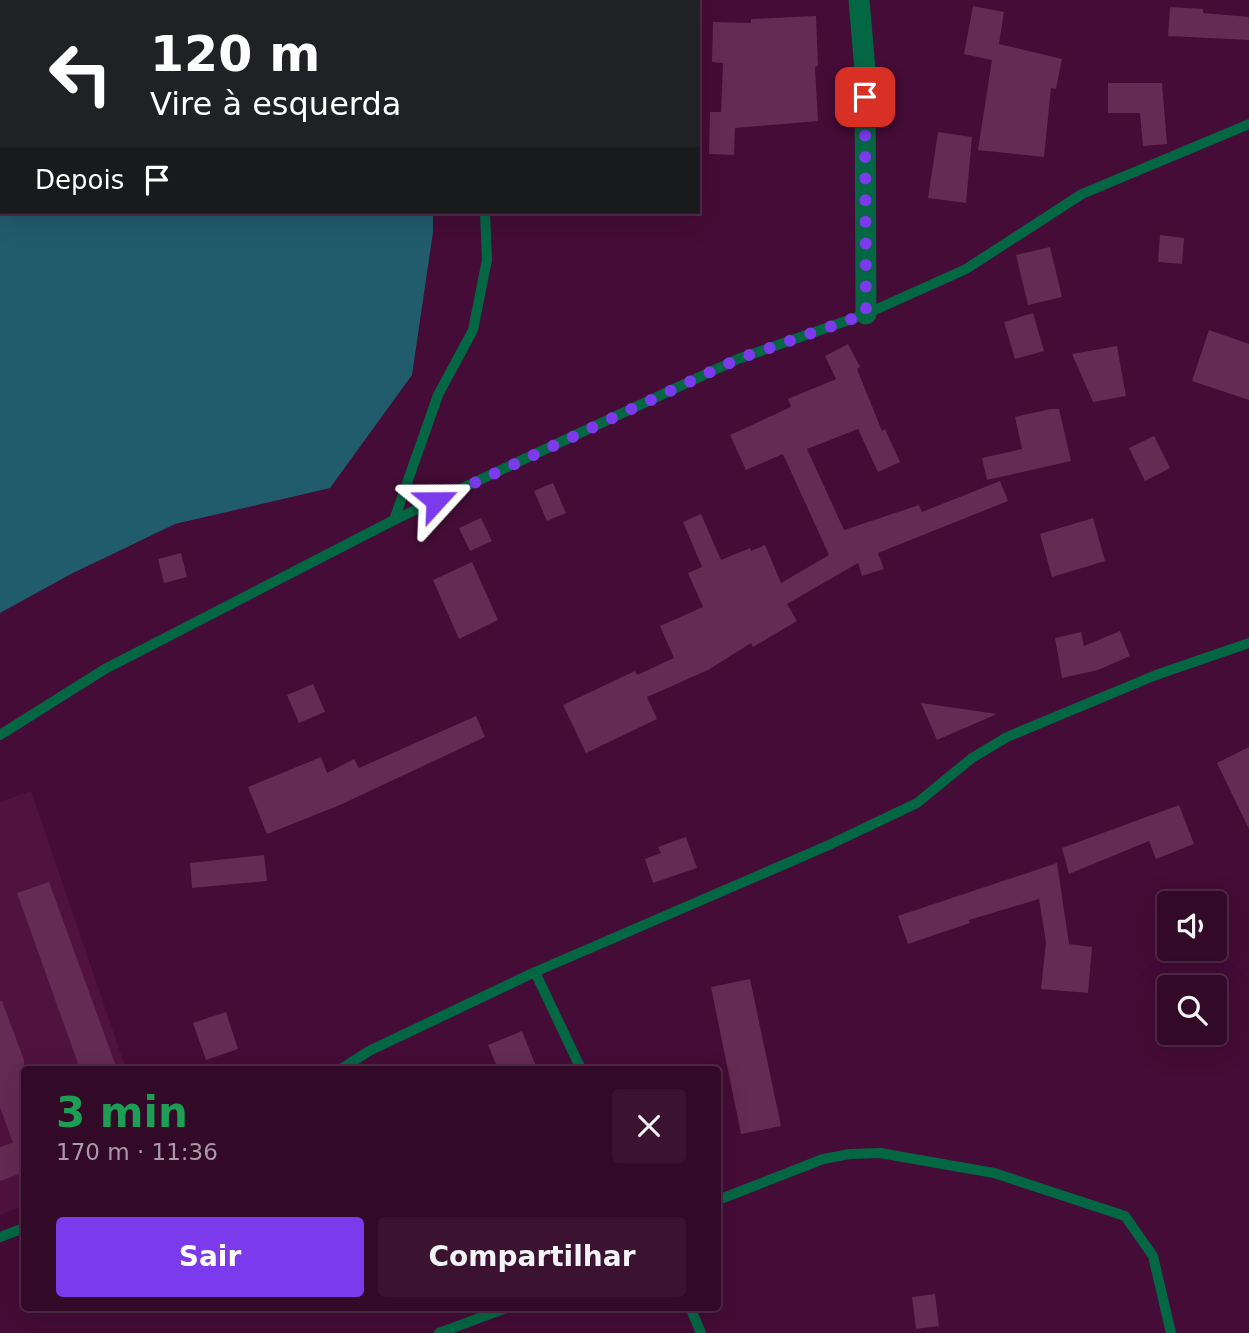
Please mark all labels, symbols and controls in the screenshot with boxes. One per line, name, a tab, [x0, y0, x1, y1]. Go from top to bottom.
text: 120 m	[150, 26, 320, 83]
icon: left	[35, 28, 126, 119]
pin	[835, 67, 895, 127]
icon: arrive	[846, 78, 884, 116]
text: Vire à esquerda	[150, 85, 401, 123]
icon: arrive	[138, 161, 176, 199]
text: Depois	[35, 165, 124, 195]
position arrow	[399, 464, 473, 538]
map controls	[1157, 891, 1227, 1045]
button: sound	[1157, 891, 1227, 961]
button: search	[1157, 975, 1227, 1045]
text: 3 min	[56, 1088, 188, 1137]
button: close	[612, 1089, 686, 1163]
text: 170 m · 11:36	[56, 1139, 218, 1165]
button: Sair	[56, 1217, 364, 1297]
button: Compartilhar	[378, 1217, 686, 1297]

